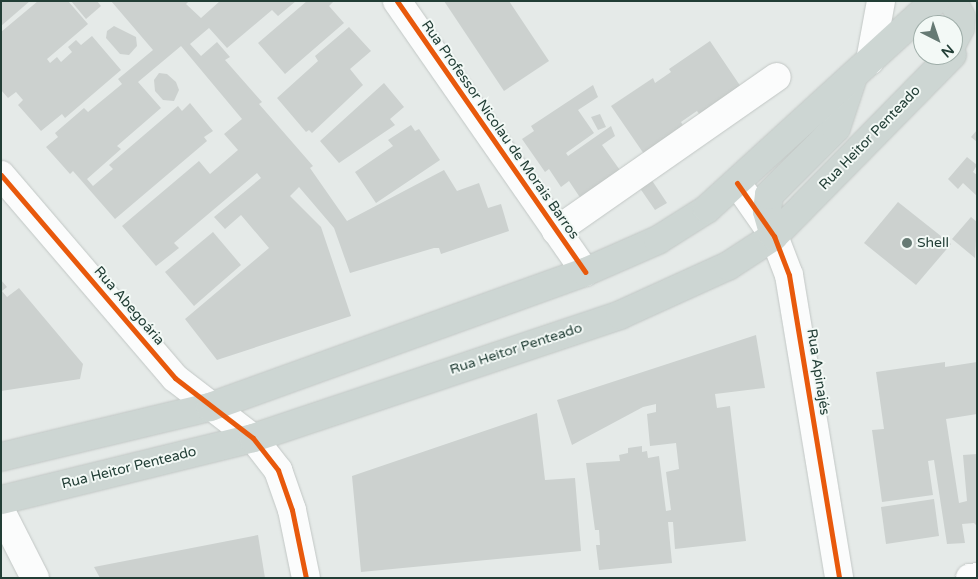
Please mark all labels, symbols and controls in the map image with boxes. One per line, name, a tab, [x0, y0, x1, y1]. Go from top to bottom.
north arrow	[913, 15, 963, 65]
street label: Rua Professor Nicolau de Morais Barros	[418, 17, 582, 243]
text: N	[938, 41, 957, 61]
street label: Rua Heitor Penteado	[816, 82, 924, 194]
place label: Shell	[917, 235, 949, 251]
marker: Shell	[901, 237, 913, 249]
street label: Rua Abegoária	[90, 263, 168, 349]
street label: Rua Heitor Penteado	[448, 320, 584, 378]
street label: Rua Apinajés	[803, 328, 833, 416]
street label: Rua Heitor Penteado	[60, 443, 198, 493]

